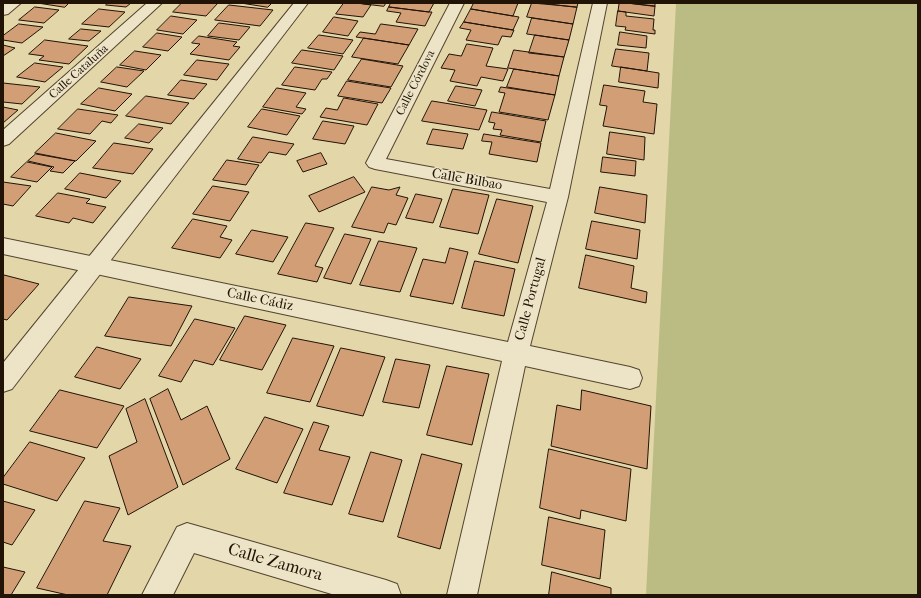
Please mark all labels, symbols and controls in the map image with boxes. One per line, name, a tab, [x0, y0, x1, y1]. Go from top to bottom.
street label: Calle Cataluña	[46, 42, 112, 102]
street label: Calle Córdova	[393, 48, 439, 118]
street label: Calle Bilbao	[430, 166, 504, 194]
street label: Calle Portugal	[512, 256, 550, 342]
street label: Calle Cádiz	[225, 285, 295, 315]
street label: Calle Zamora	[225, 540, 325, 586]

